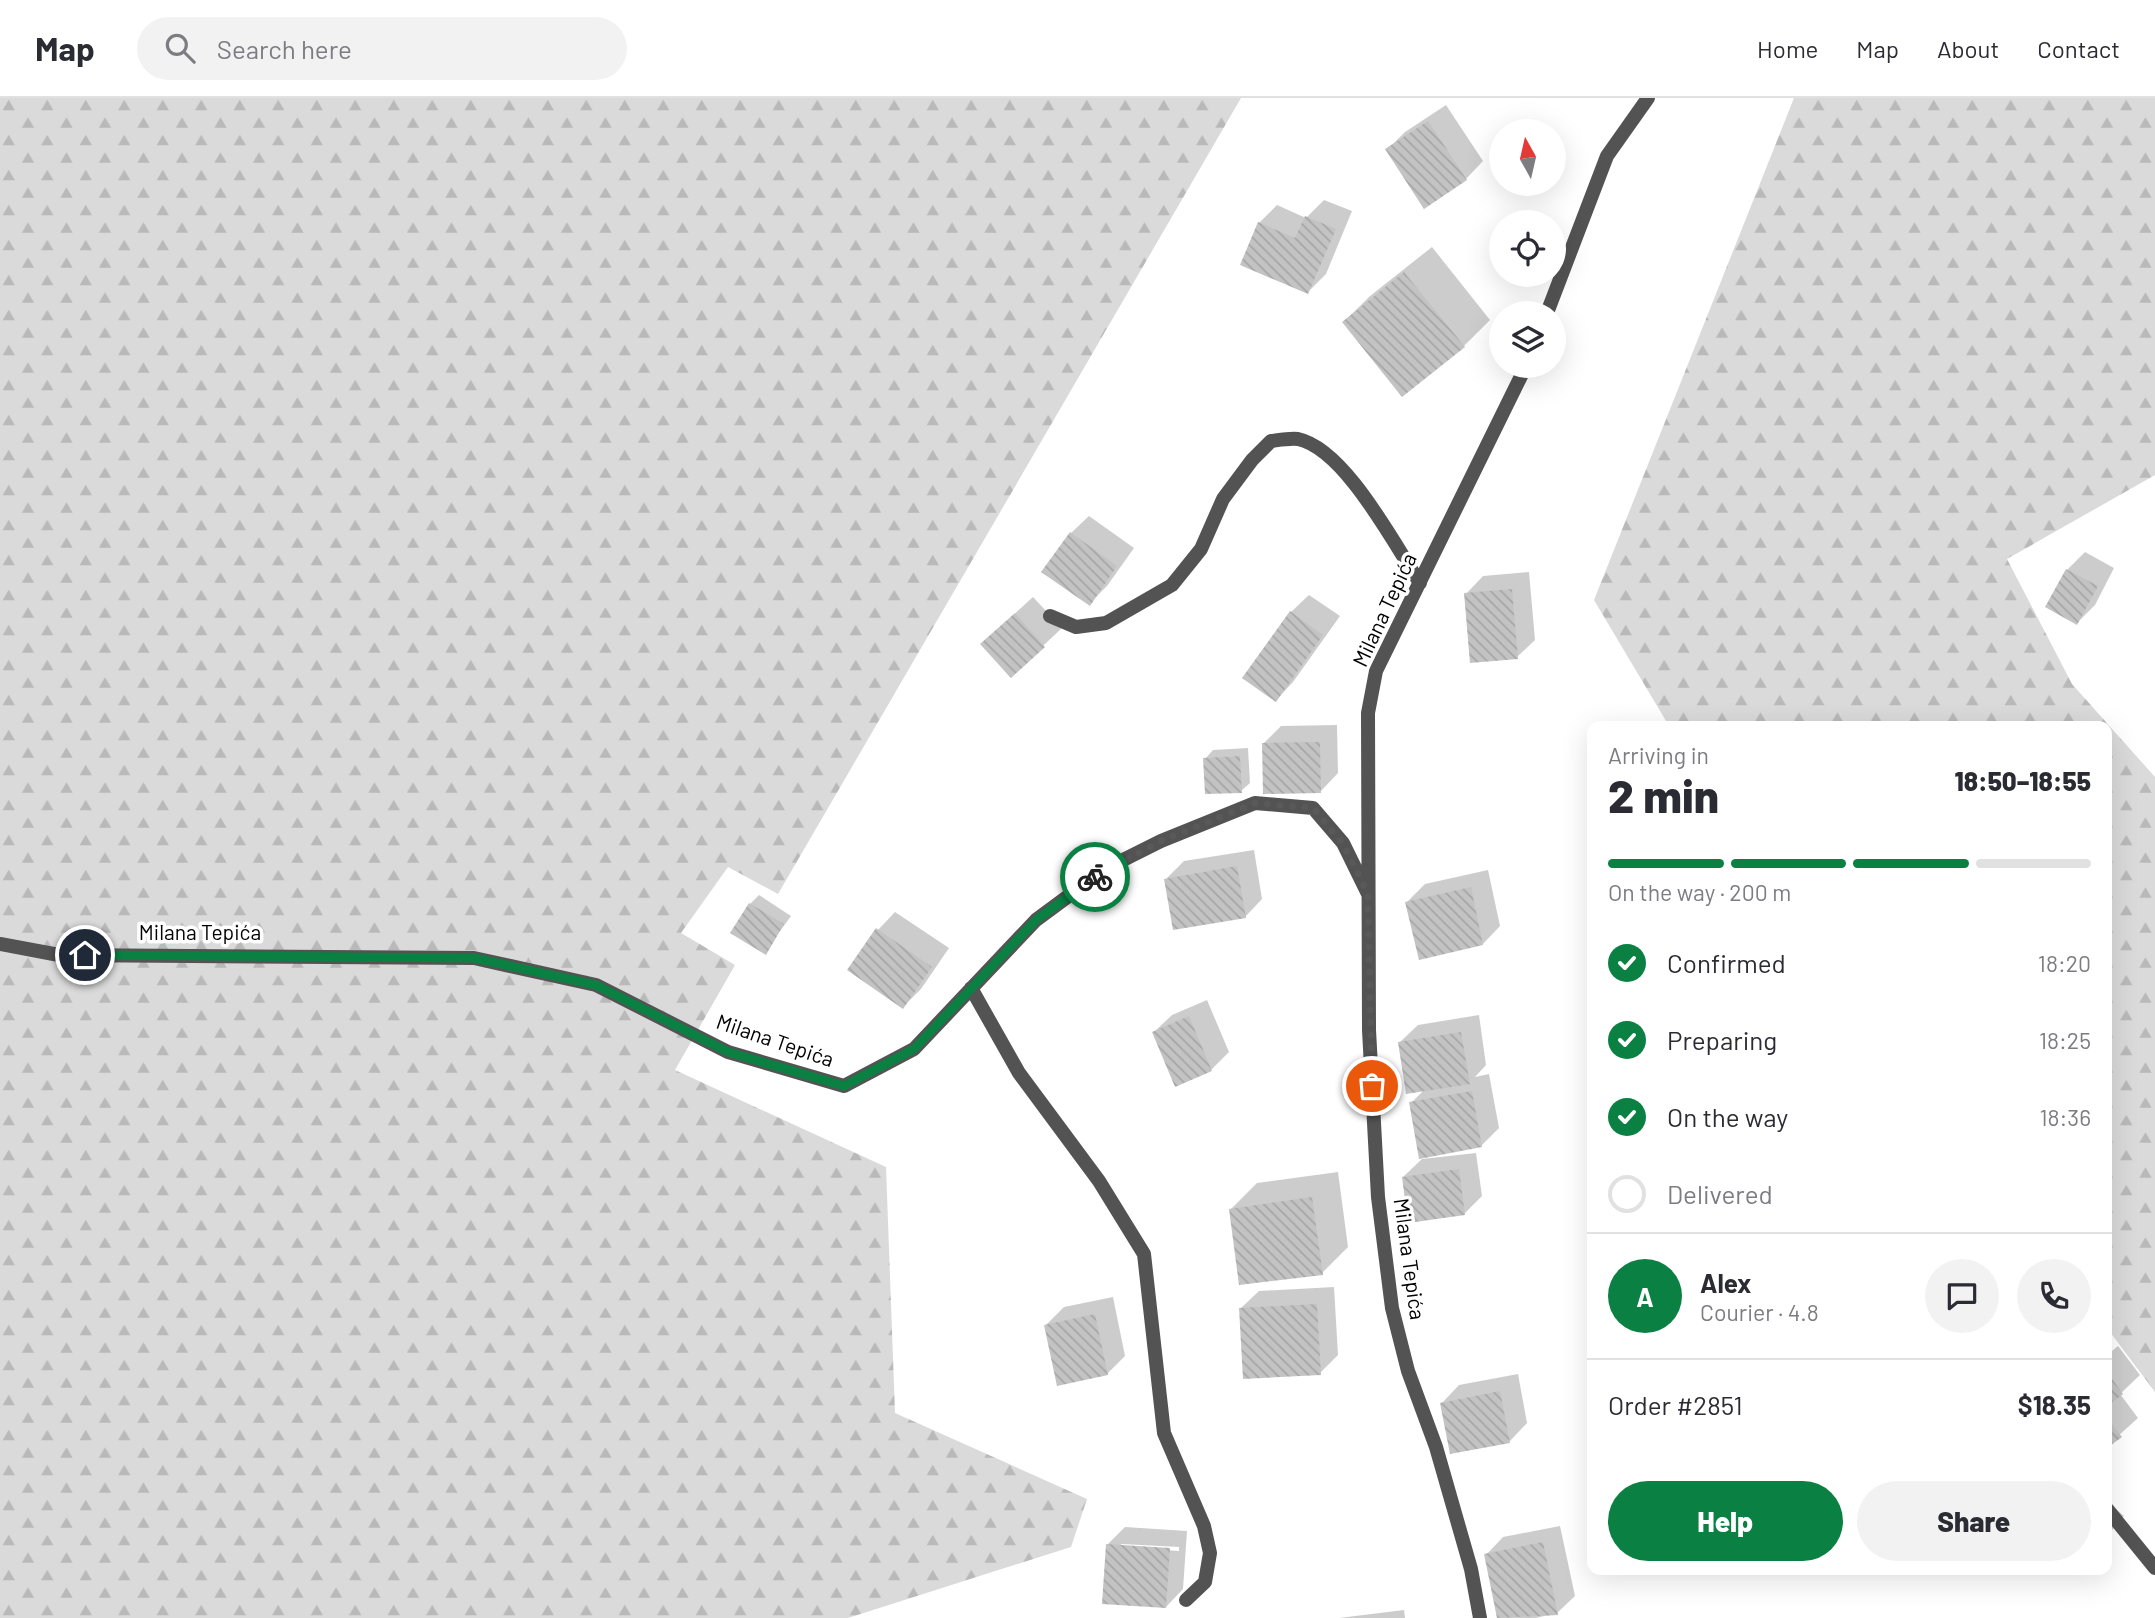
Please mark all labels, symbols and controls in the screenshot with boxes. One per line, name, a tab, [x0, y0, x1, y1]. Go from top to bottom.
search box	[137, 17, 627, 80]
text: Map	[35, 28, 95, 68]
icon: search	[161, 29, 199, 67]
text: Search here	[217, 33, 352, 64]
text: Home	[1757, 34, 1818, 63]
text: Map	[1856, 34, 1899, 63]
text: About	[1937, 34, 1999, 63]
text: Contact	[2037, 34, 2120, 63]
north arrow	[1489, 119, 1566, 196]
map controls	[1489, 119, 1566, 378]
button: locate	[1489, 210, 1566, 287]
button: layers	[1489, 301, 1566, 378]
street label: Milana Tepića	[1346, 549, 1421, 670]
text: Arriving in	[1608, 741, 1709, 769]
text: 18:50–18:55	[1954, 765, 2091, 796]
text: 2 min	[1608, 767, 1719, 822]
courier	[1060, 842, 1130, 912]
icon: bike	[1076, 858, 1114, 896]
text: On the way · 200 m	[1608, 878, 1791, 906]
street label: Milana Tepića	[139, 919, 261, 944]
pin	[55, 925, 115, 985]
icon: home	[66, 936, 104, 974]
icon: check	[1608, 944, 1646, 982]
text: Confirmed	[1667, 947, 1786, 978]
text: 18:20	[2038, 949, 2091, 977]
street label: Milana Tepića	[714, 1008, 837, 1071]
icon: check	[1608, 1021, 1646, 1059]
text: Preparing	[1667, 1024, 1777, 1055]
text: 18:25	[2039, 1026, 2091, 1054]
pin	[1342, 1056, 1402, 1116]
icon: bag	[1353, 1067, 1391, 1105]
icon: check	[1608, 1098, 1646, 1136]
text: On the way	[1667, 1101, 1788, 1132]
text: 18:36	[2039, 1103, 2091, 1131]
text: Delivered	[1667, 1178, 1773, 1209]
street label: Milana Tepića	[1390, 1196, 1431, 1321]
button: chat	[1925, 1259, 1999, 1333]
button: phone	[2017, 1259, 2091, 1333]
text: Alex	[1700, 1267, 1751, 1298]
text: A	[1636, 1281, 1654, 1312]
text: Courier · 4.8	[1700, 1298, 1819, 1326]
text: Order #2851	[1608, 1389, 1743, 1420]
text: $18.35	[2018, 1389, 2091, 1420]
button: Help	[1608, 1481, 1843, 1561]
button: Share	[1857, 1481, 2091, 1561]

